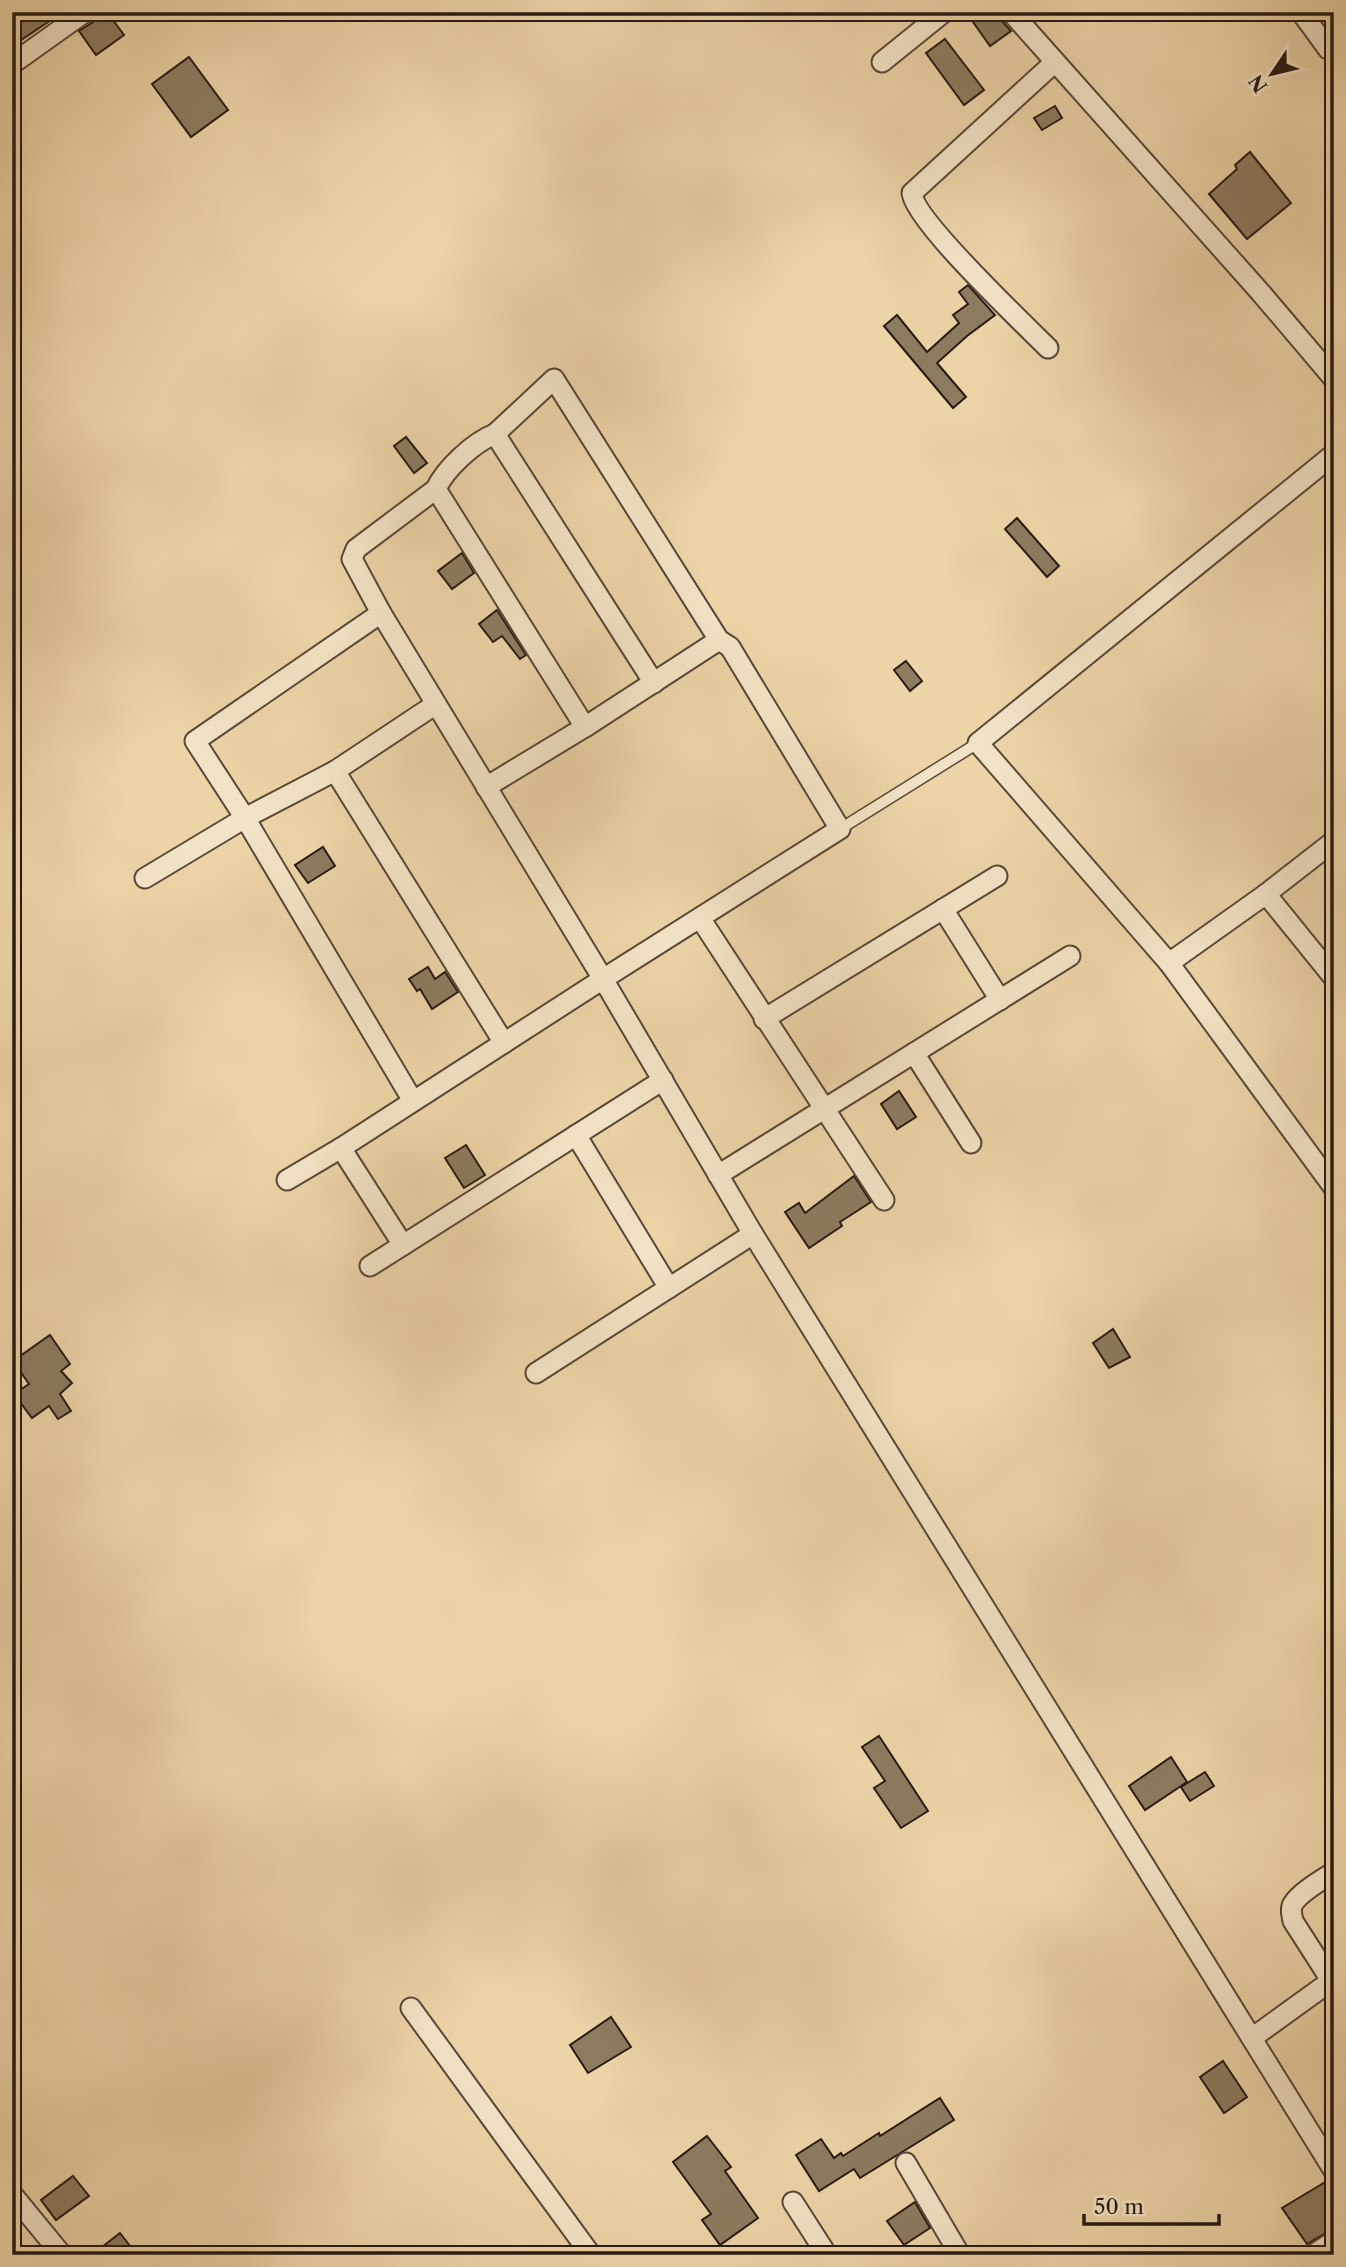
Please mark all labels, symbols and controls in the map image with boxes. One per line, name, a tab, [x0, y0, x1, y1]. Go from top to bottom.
north arrow	[1238, 38, 1308, 108]
text: N	[1244, 70, 1273, 97]
scale bar	[1084, 2183, 1218, 2227]
text: 50 m	[1094, 2194, 1144, 2219]

